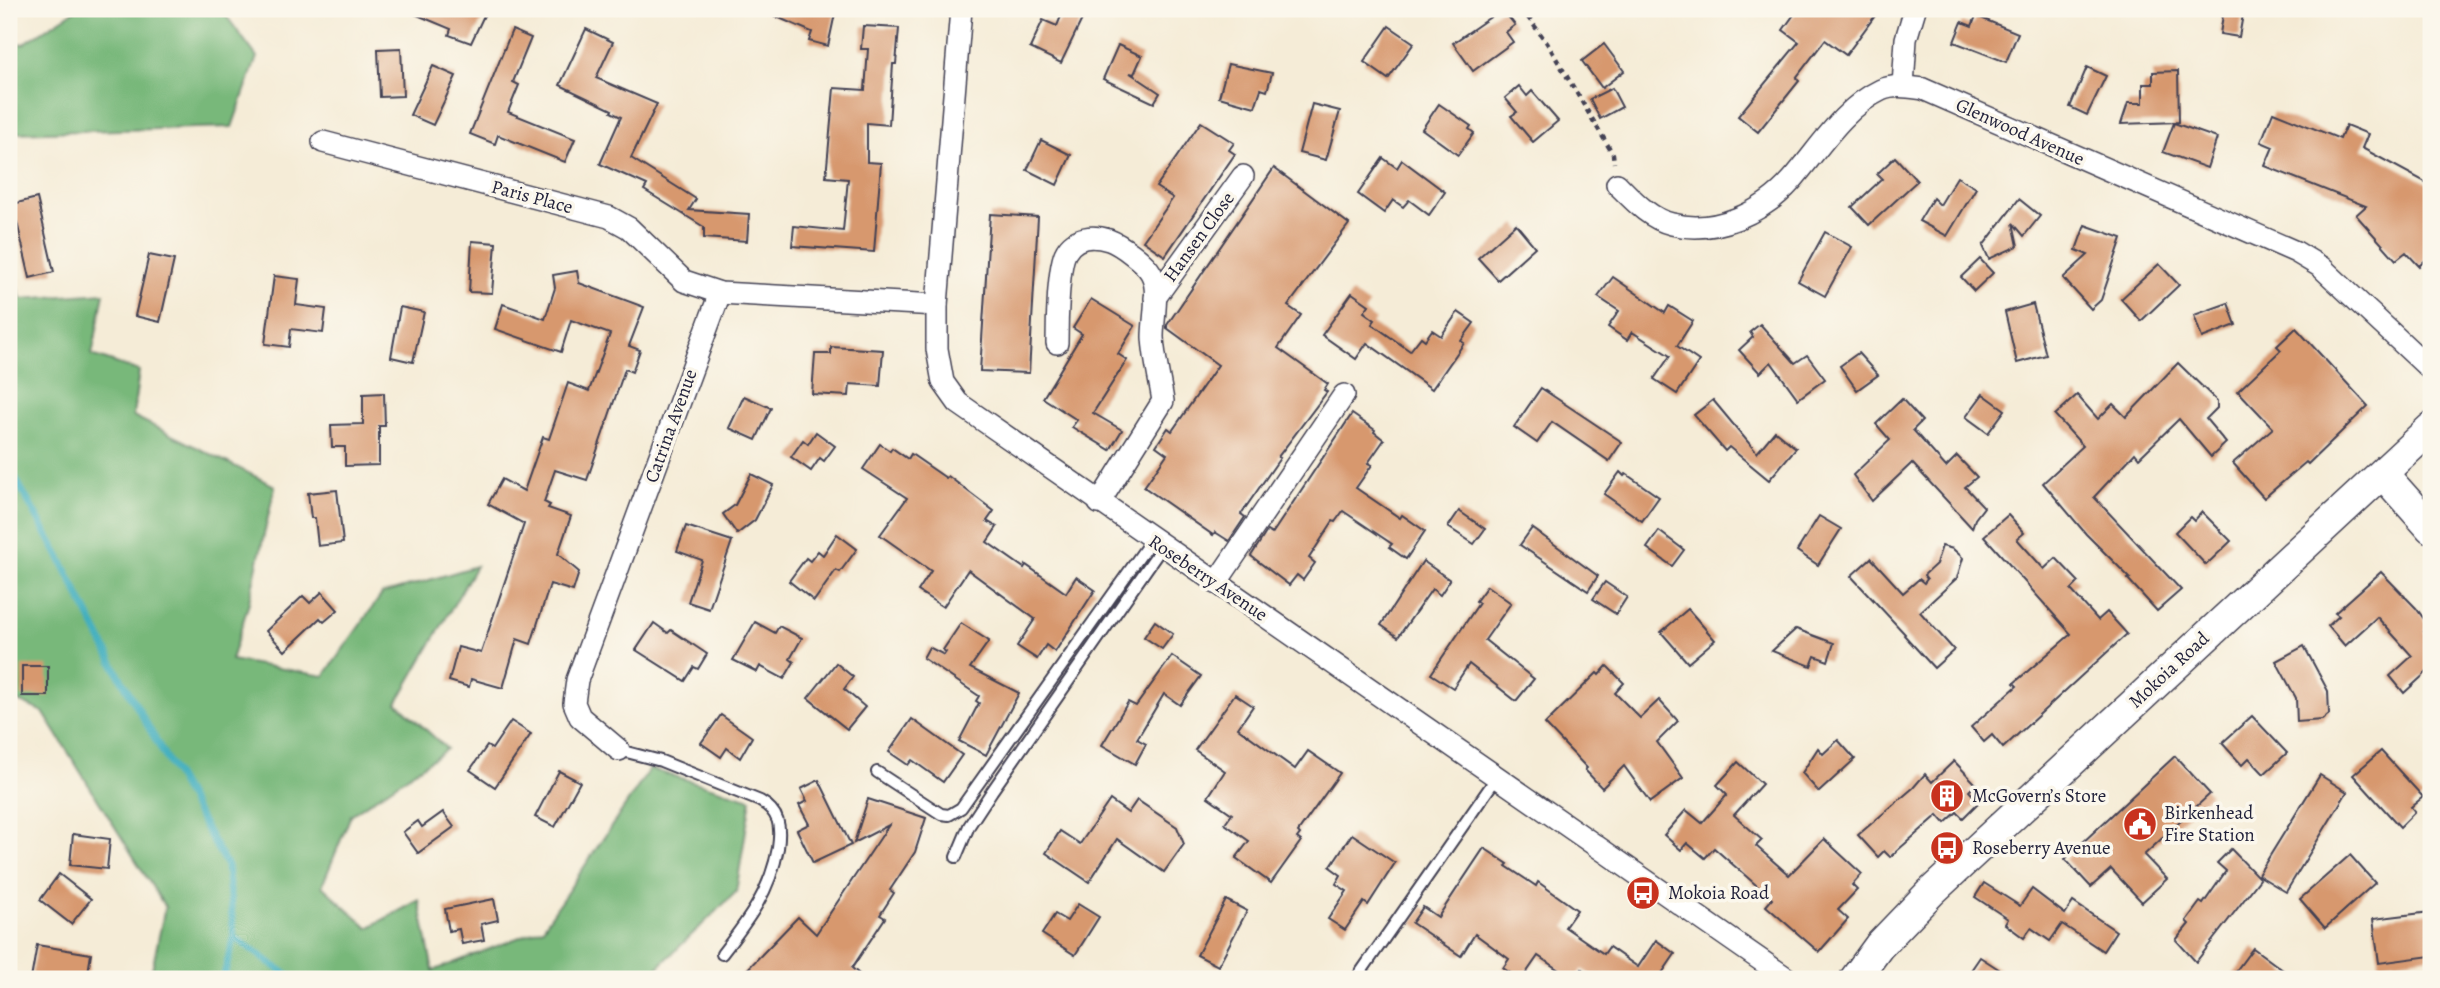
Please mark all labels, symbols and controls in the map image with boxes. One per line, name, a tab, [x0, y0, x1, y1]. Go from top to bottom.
street label: Glenwood Avenue	[1952, 92, 2088, 172]
street label: Paris Place	[488, 174, 576, 220]
street label: Hansen Close	[1157, 187, 1241, 287]
street label: Catrina Avenue	[638, 366, 704, 486]
street label: Roseberry Avenue	[1143, 529, 1273, 627]
street label: Mokoia Road	[2123, 625, 2215, 714]
building icon: McGovern’s Store	[1928, 777, 1966, 815]
place label: McGovern’s Store	[1972, 783, 2106, 809]
place label: Birkenhead Fire Station	[2164, 800, 2255, 848]
public building icon: Birkenhead Fire Station	[2121, 805, 2159, 843]
bus stop icon: Roseberry Avenue	[1928, 829, 1966, 867]
place label: Roseberry Avenue	[1972, 835, 2110, 861]
bus stop icon: Mokoia Road	[1624, 874, 1662, 912]
place label: Mokoia Road	[1668, 880, 1770, 906]

